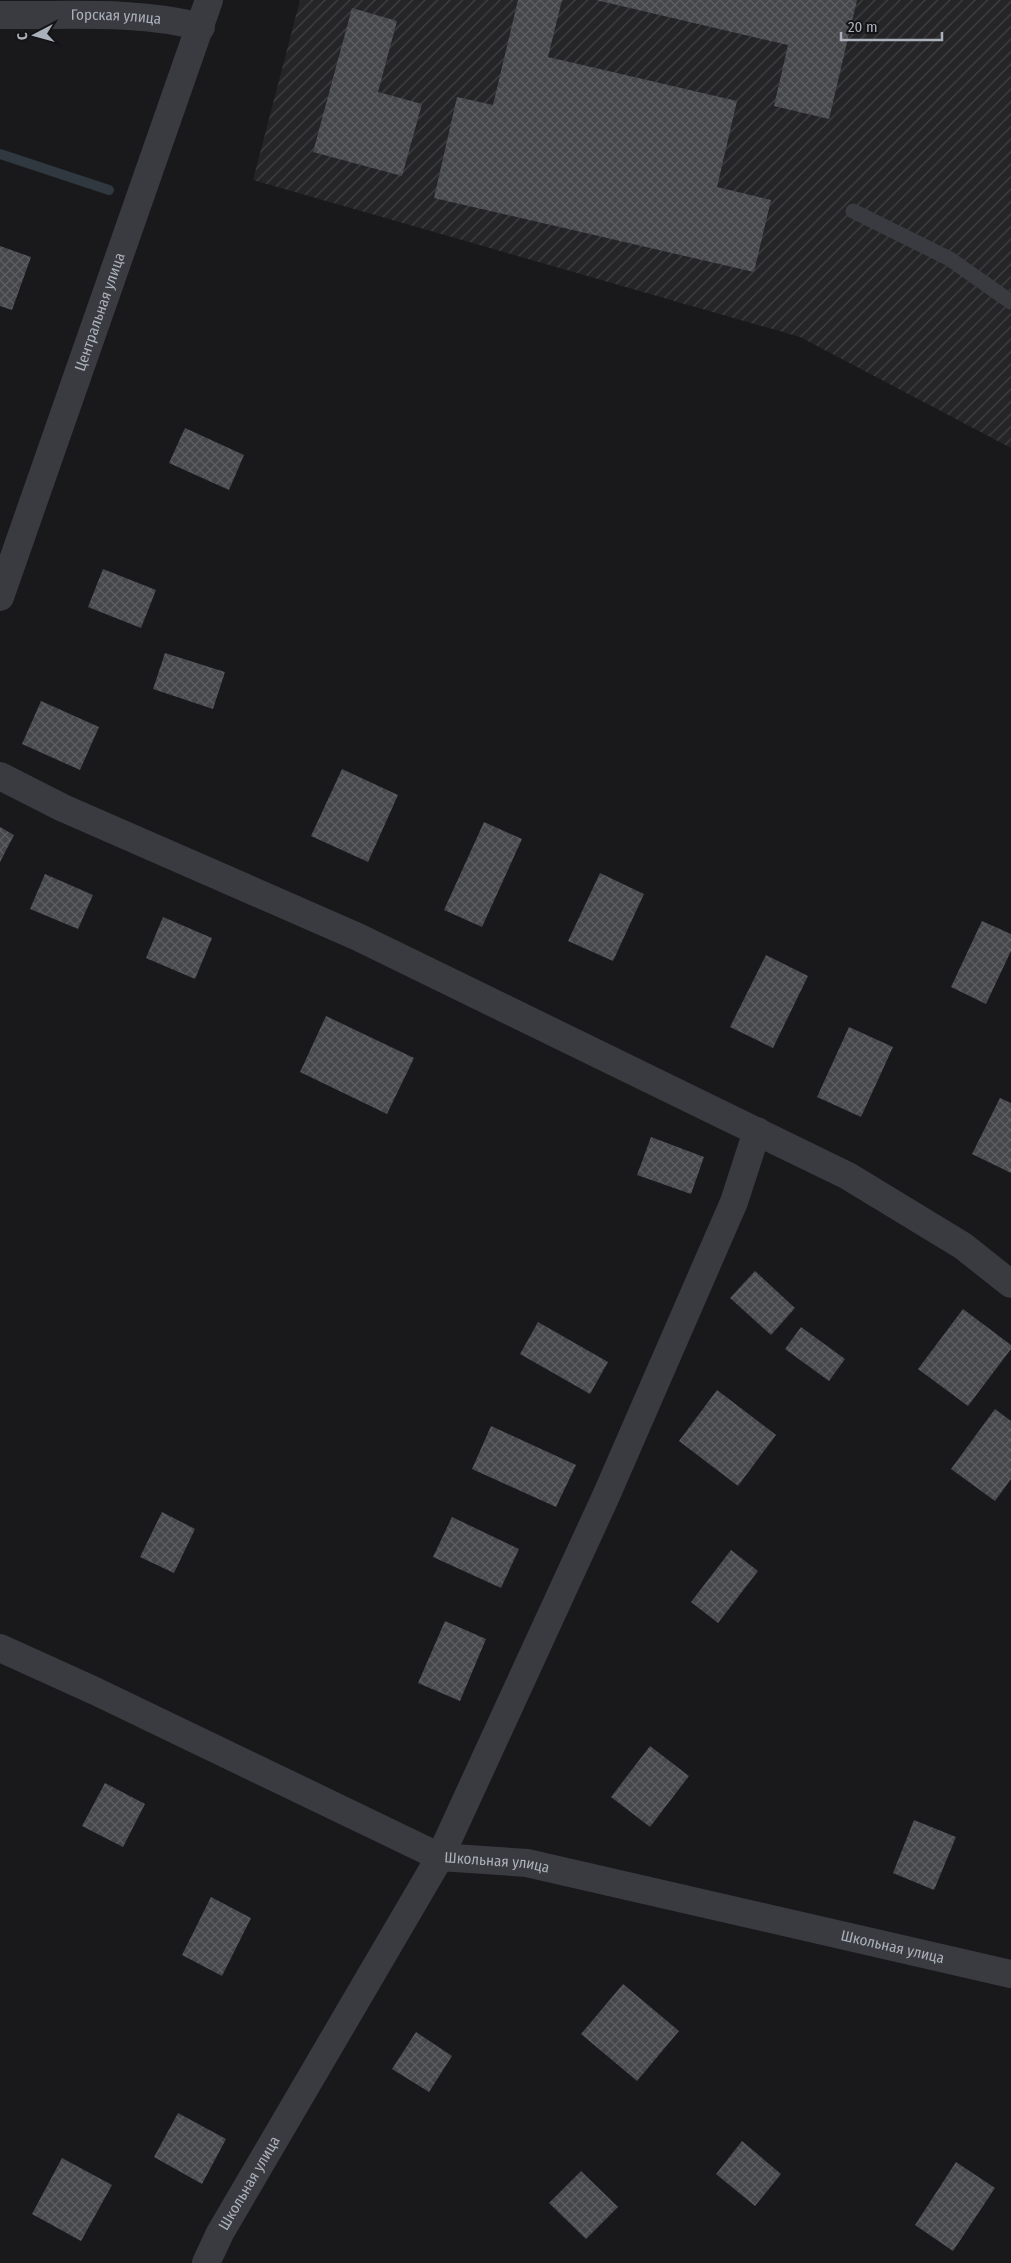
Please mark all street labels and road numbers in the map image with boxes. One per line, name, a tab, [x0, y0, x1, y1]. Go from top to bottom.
street label: Горская улица	[71, 6, 162, 28]
street label: Центральная улица	[71, 250, 129, 374]
street label: Школьная улица	[444, 1848, 551, 1877]
street label: Школьная улица	[839, 1926, 946, 1967]
street label: Школьная улица	[215, 2133, 284, 2233]

